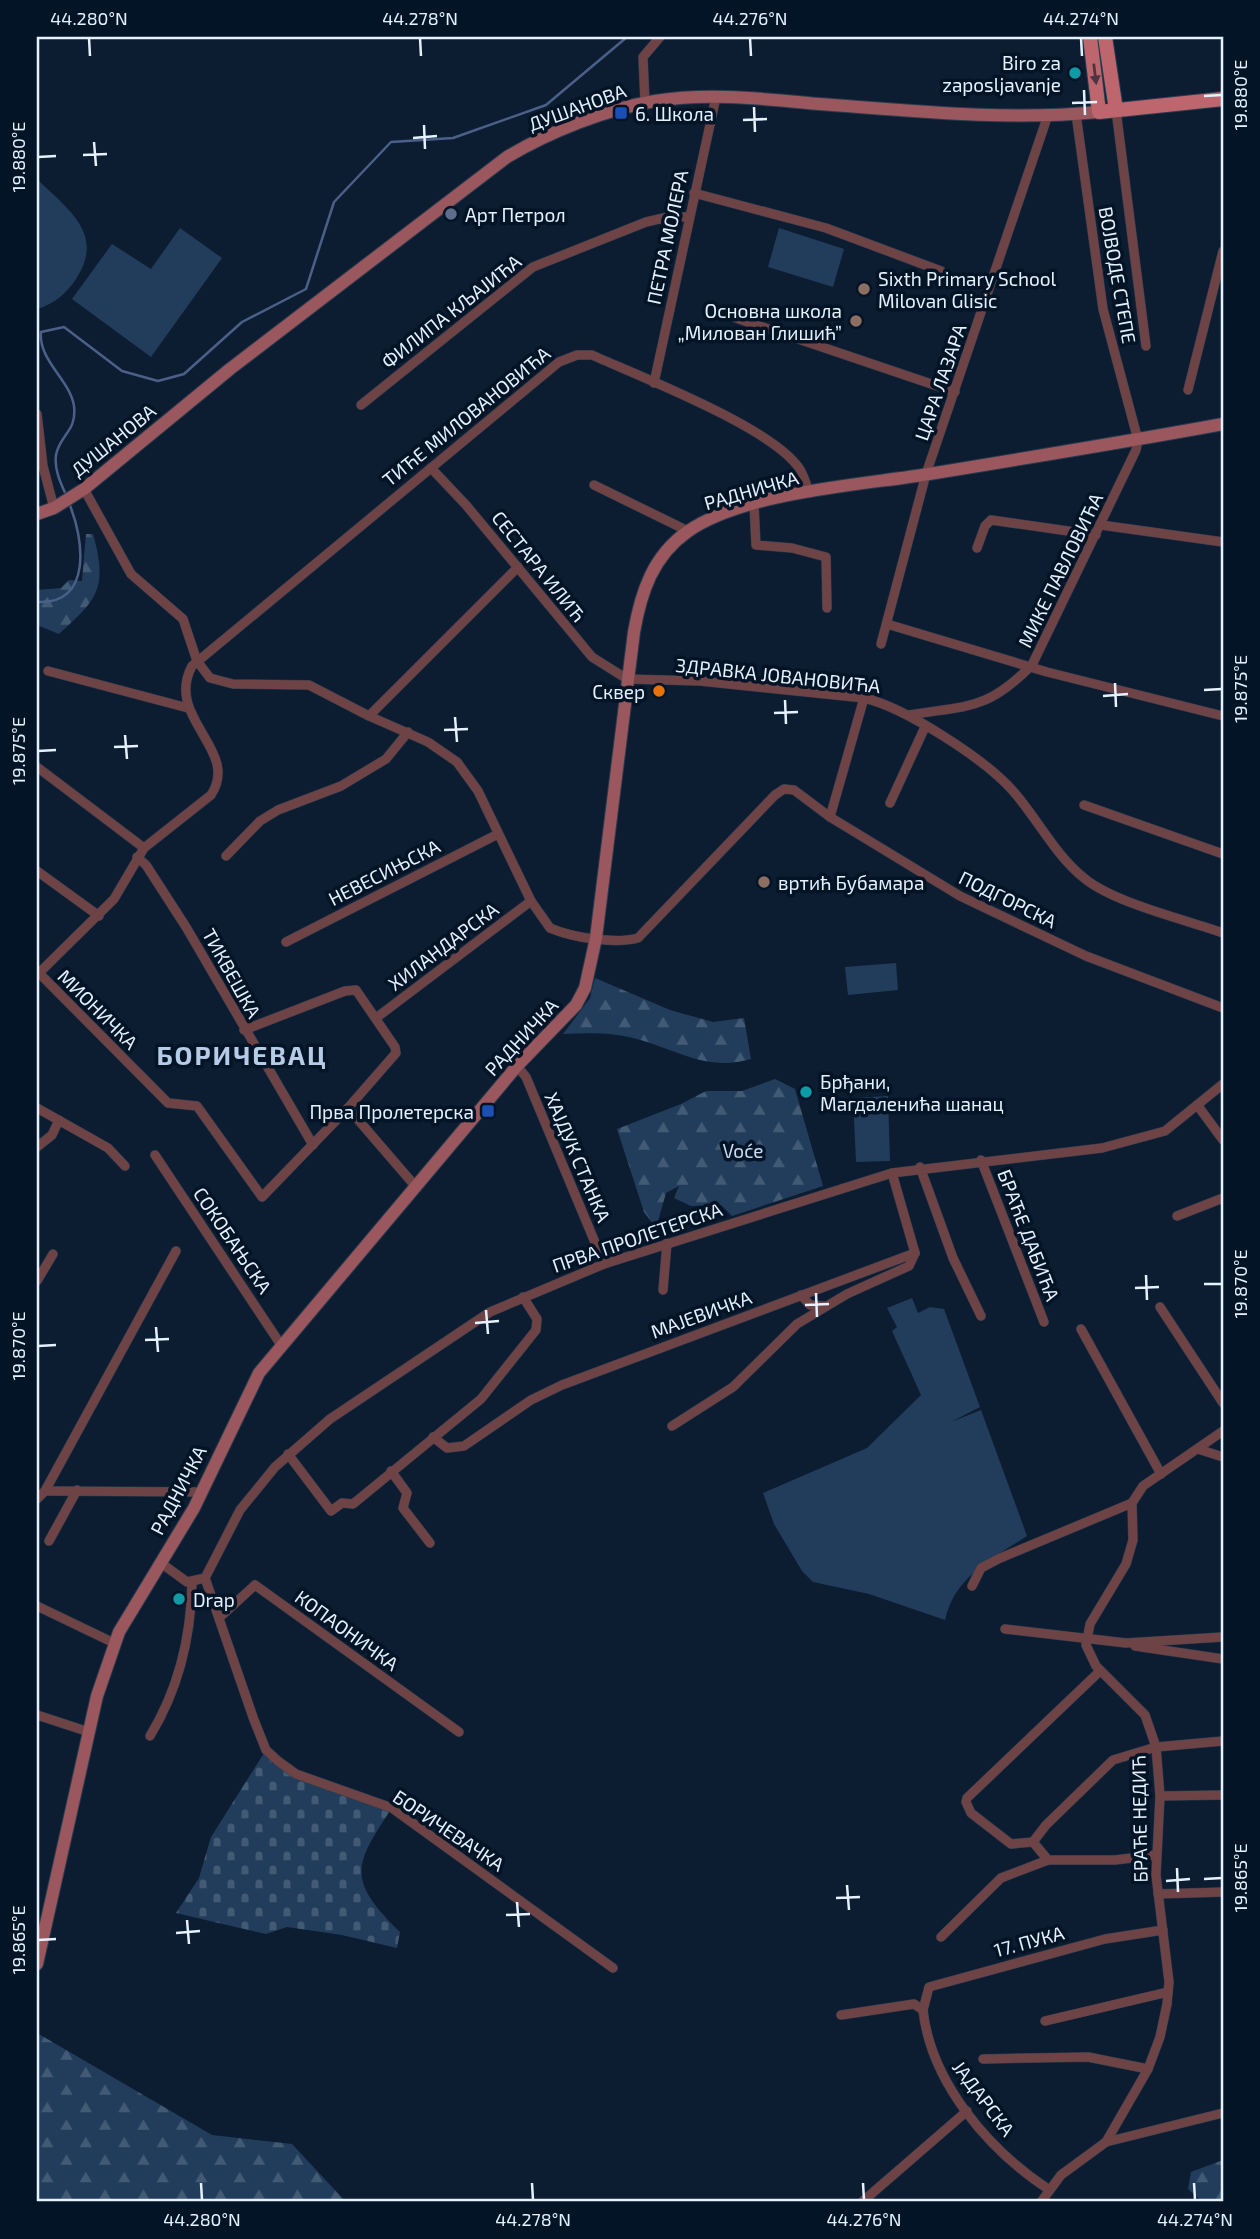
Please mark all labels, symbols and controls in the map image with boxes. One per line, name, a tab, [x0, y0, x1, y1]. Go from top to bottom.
text: 44.280°N	[50, 7, 128, 29]
text: 44.278°N	[382, 7, 458, 29]
text: 44.276°N	[712, 7, 788, 29]
text: 44.274°N	[1043, 7, 1119, 29]
place label: Biro za zaposljavanje	[942, 51, 1061, 96]
text: 19.880°E	[1229, 60, 1251, 130]
one-way arrow	[1089, 63, 1100, 85]
marker: Biro za zaposljavanje	[1067, 65, 1083, 81]
street label: ДУШАНОВА	[525, 79, 629, 135]
place label: 6. Школа	[635, 102, 714, 125]
marker: 6. Школа	[613, 105, 629, 121]
text: 19.880°E	[7, 122, 29, 192]
street label: ПЕТРА МОЛЕРА	[642, 167, 693, 306]
place label: Арт Петрол	[465, 203, 566, 226]
street label: ВОЈВОДЕ СТЕПЕ	[1095, 205, 1141, 345]
marker: Арт Петрол	[443, 206, 459, 222]
street label: ФИЛИПА КЉАЈИЋА	[377, 249, 526, 373]
place label: Sixth Primary School Milovan Glisic	[878, 267, 1057, 312]
marker: Sixth Primary School Milovan Glisic	[856, 281, 872, 297]
place label: Основна школа „Милован Глишић”	[678, 299, 842, 344]
marker: Основна школа „Милован Глишић”	[848, 313, 864, 329]
street label: ЦАРА ЛАЗАРА	[909, 321, 971, 443]
street label: ТИЋЕ МИЛОВАНОВИЋА	[378, 341, 555, 491]
street label: ДУШАНОВА	[66, 399, 160, 481]
street label: РАДНИЧКА	[701, 466, 801, 514]
street label: МИКЕ ПАВЛОВИЋА	[1013, 489, 1107, 651]
street label: СЕСТАРА ИЛИЋ	[487, 506, 591, 626]
street label: ЗДРАВКА ЈОВАНОВИЋА	[675, 653, 882, 697]
text: 19.875°E	[1229, 655, 1251, 723]
place label: Сквер	[592, 680, 645, 703]
marker: Сквер	[651, 683, 667, 699]
text: 19.875°E	[7, 717, 29, 785]
street label: НЕВЕСИЊСКА	[324, 834, 444, 910]
street label: ПОДГОРСКА	[955, 865, 1061, 933]
place label: вртић Бубамара	[778, 871, 924, 895]
marker: вртић Бубамара	[756, 874, 772, 890]
street label: ХИЛАНДАРСКА	[383, 897, 503, 995]
street label: ТИКВЕШКА	[198, 924, 266, 1022]
street label: МИОНИЧКА	[53, 964, 143, 1054]
street label: РАДНИЧКА	[479, 994, 563, 1080]
district label: БОРИЧЕВАЦ	[156, 1039, 328, 1070]
place label: Брђани, Магдаленића шанац	[820, 1070, 1004, 1115]
marker: Брђани, Магдаленића шанац	[798, 1084, 814, 1100]
street label: ХАЈДУК СТАНКА	[540, 1089, 616, 1226]
place label: Прва Пролетерска	[309, 1100, 474, 1123]
marker: Прва Пролетерска	[480, 1103, 496, 1119]
park label: Voće	[723, 1139, 763, 1162]
street label: БРАЋЕ ДАБИЋА	[993, 1166, 1065, 1304]
street label: СОКОБАЊСКА	[189, 1183, 277, 1298]
street label: ПРВА ПРОЛЕТЕРСКА	[549, 1197, 725, 1277]
text: 19.870°E	[1229, 1249, 1251, 1319]
street label: МАЈЕВИЧКА	[647, 1285, 755, 1343]
text: 19.870°E	[7, 1311, 29, 1381]
street label: РАДНИЧКА	[145, 1442, 211, 1538]
street label: КОПАОНИЧКА	[291, 1585, 403, 1675]
place label: Drap	[193, 1588, 235, 1611]
marker: Drap	[171, 1591, 187, 1607]
street label: БРАЋЕ НЕДИЋ	[1126, 1755, 1152, 1883]
street label: БОРИЧЕВАЧКА	[389, 1784, 509, 1876]
text: 19.865°E	[1229, 1843, 1251, 1913]
text: 19.865°E	[7, 1905, 29, 1975]
street label: 17. ПУКА	[991, 1921, 1067, 1961]
street label: ЈАДАРСКА	[948, 2056, 1020, 2140]
text: 44.280°N	[163, 2208, 241, 2230]
text: 44.278°N	[495, 2208, 571, 2230]
text: 44.276°N	[826, 2208, 902, 2230]
text: 44.274°N	[1157, 2208, 1233, 2230]

